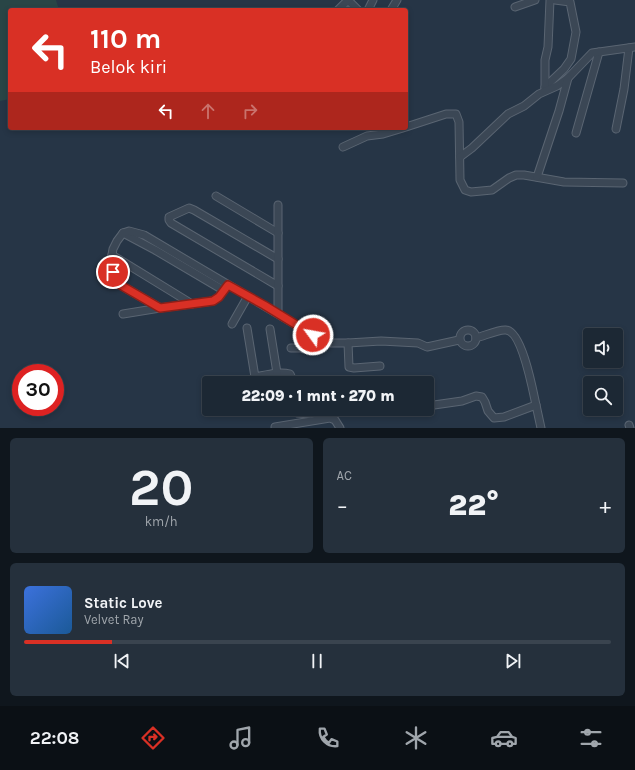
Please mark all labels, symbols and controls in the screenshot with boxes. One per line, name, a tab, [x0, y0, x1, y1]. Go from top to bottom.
text: 110 m	[90, 22, 161, 55]
icon: left	[24, 24, 76, 76]
text: Belok kiri	[90, 56, 167, 78]
icon: left	[155, 100, 177, 122]
icon: ahead	[197, 100, 219, 122]
icon: right	[239, 100, 261, 122]
pin	[96, 255, 130, 289]
icon: arrive	[102, 261, 124, 283]
position arrow	[292, 314, 334, 356]
map controls	[583, 328, 623, 416]
button: sound	[583, 328, 623, 368]
speed limit sign: 30	[12, 364, 64, 416]
button: search	[583, 376, 623, 416]
text: 22:09 · 1 mnt · 270 m	[241, 387, 395, 405]
text: 20	[129, 457, 193, 518]
text: AC	[337, 468, 352, 483]
text: 22°	[448, 487, 499, 523]
text: −	[337, 493, 348, 519]
text: +	[599, 493, 611, 519]
text: km/h	[145, 514, 178, 529]
text: Static Love	[84, 594, 162, 612]
text: Velvet Ray	[84, 612, 144, 627]
icon: previous	[111, 650, 133, 672]
icon: pause	[306, 650, 328, 672]
icon: next	[502, 650, 524, 672]
icon: directions	[139, 724, 167, 752]
icon: music	[227, 724, 255, 752]
icon: phone	[314, 724, 342, 752]
icon: climate	[402, 724, 430, 752]
icon: car	[490, 724, 518, 752]
icon: filters	[577, 724, 605, 752]
text: 22:08	[30, 727, 79, 749]

